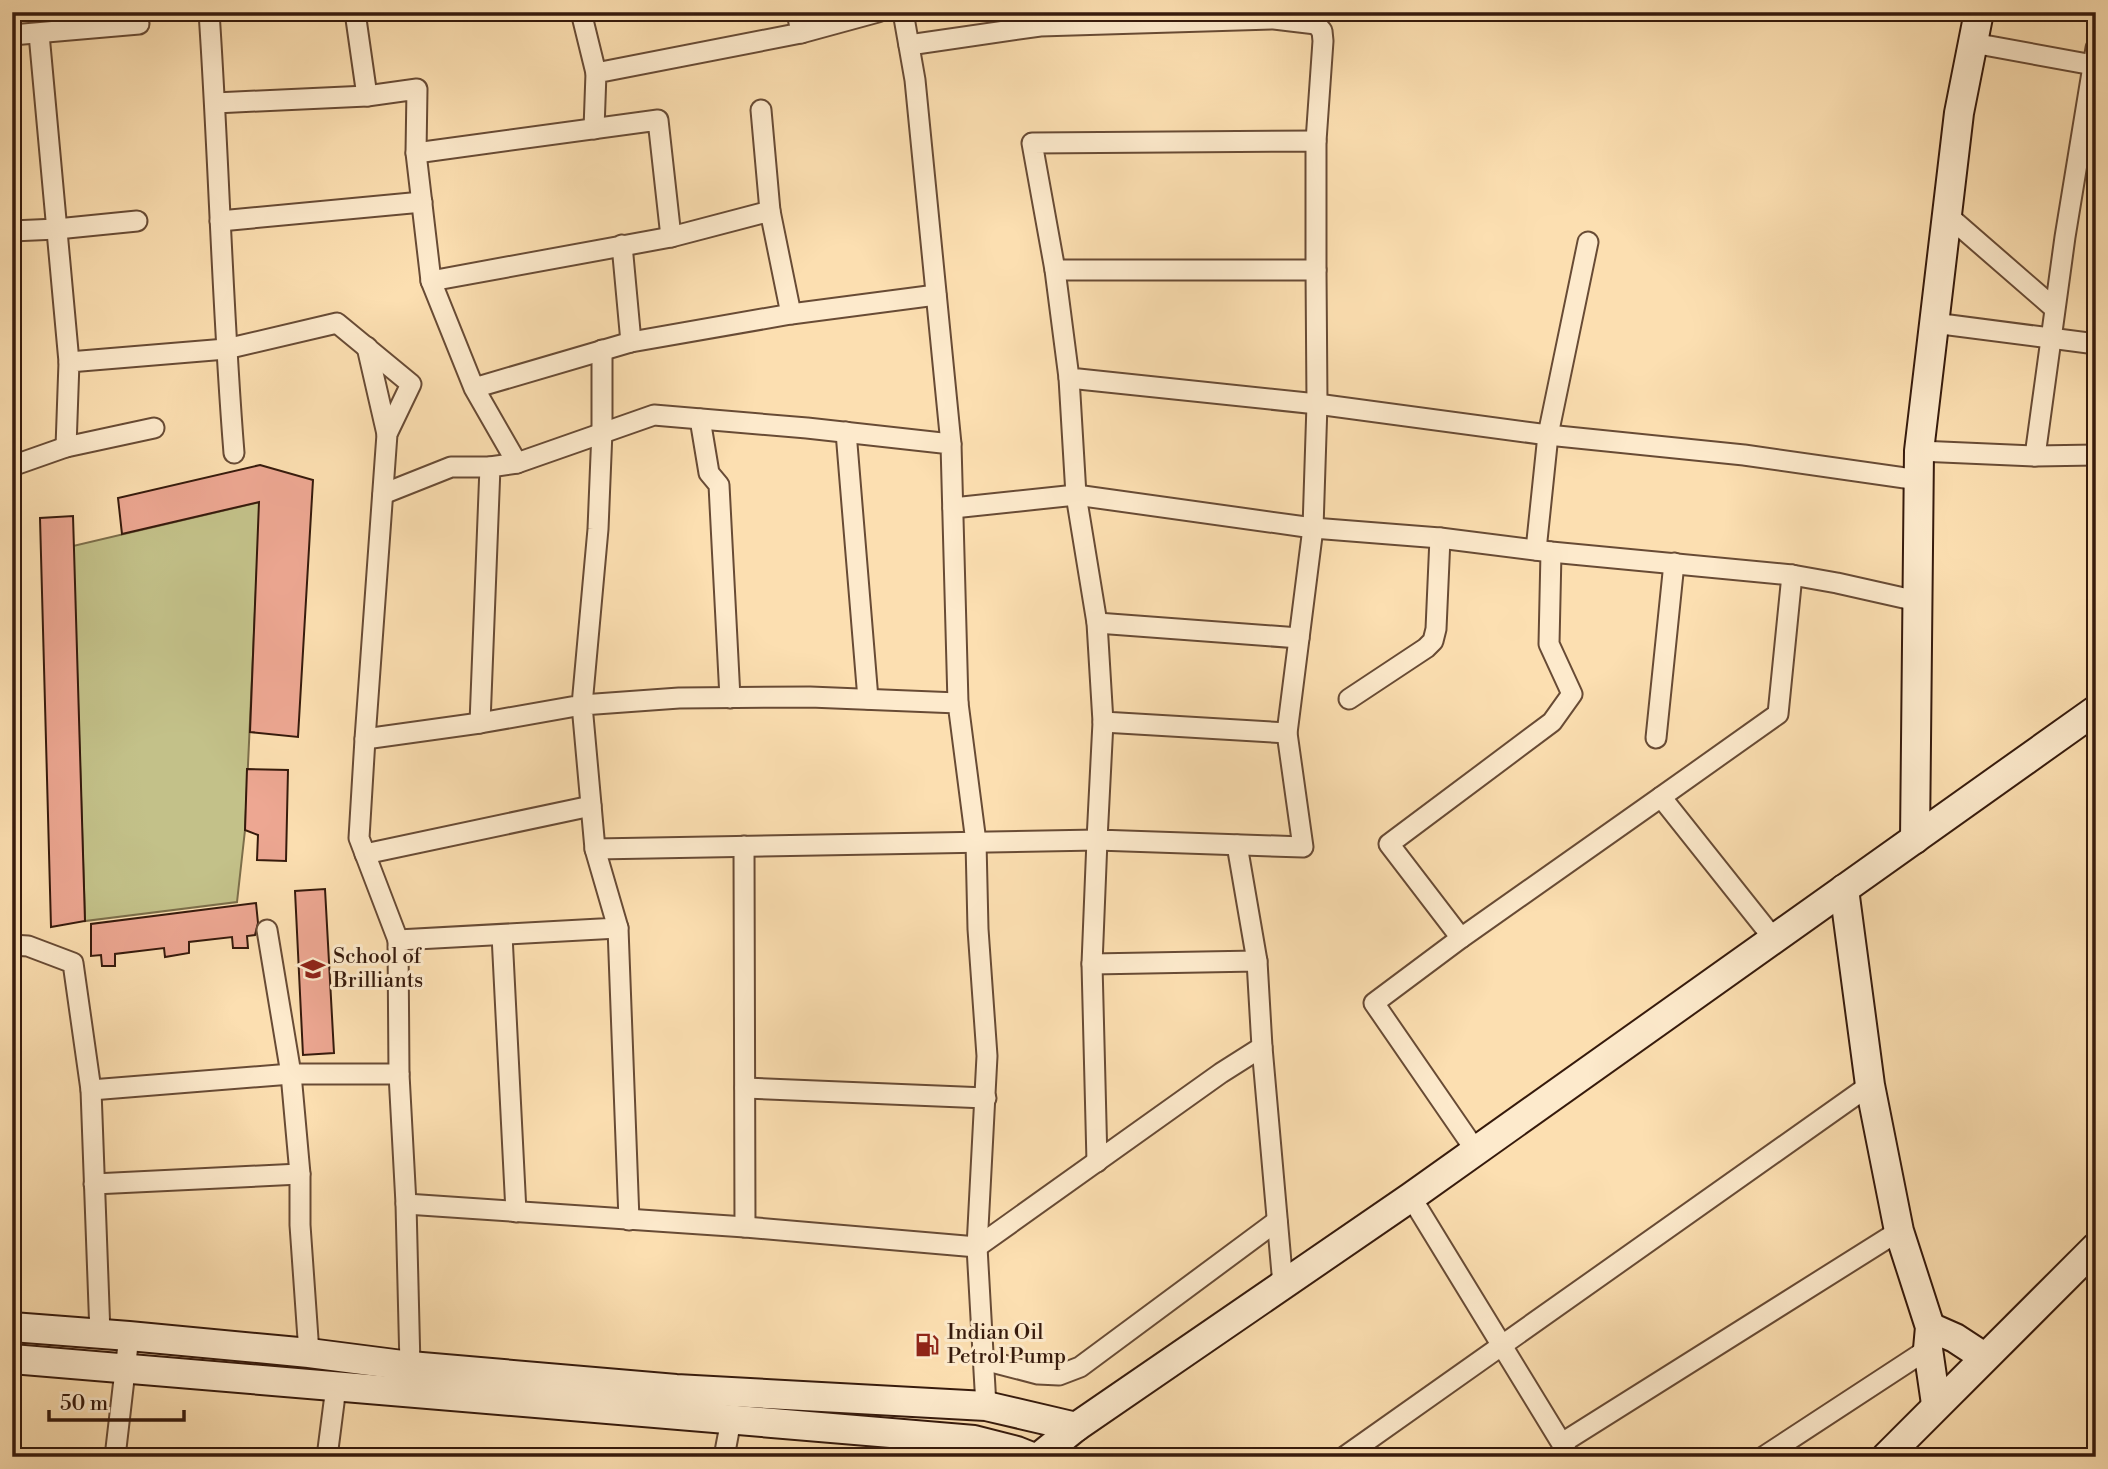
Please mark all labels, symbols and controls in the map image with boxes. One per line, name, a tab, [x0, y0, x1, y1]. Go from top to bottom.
place label: School of Brilliants	[332, 944, 423, 994]
school or university icon: School of Brilliants	[299, 955, 327, 983]
place label: Indian Oil Petrol Pump	[947, 1320, 1066, 1370]
fuel station icon: Indian Oil Petrol Pump	[913, 1331, 941, 1359]
scale bar	[49, 1378, 184, 1422]
text: 50 m	[60, 1391, 108, 1417]

